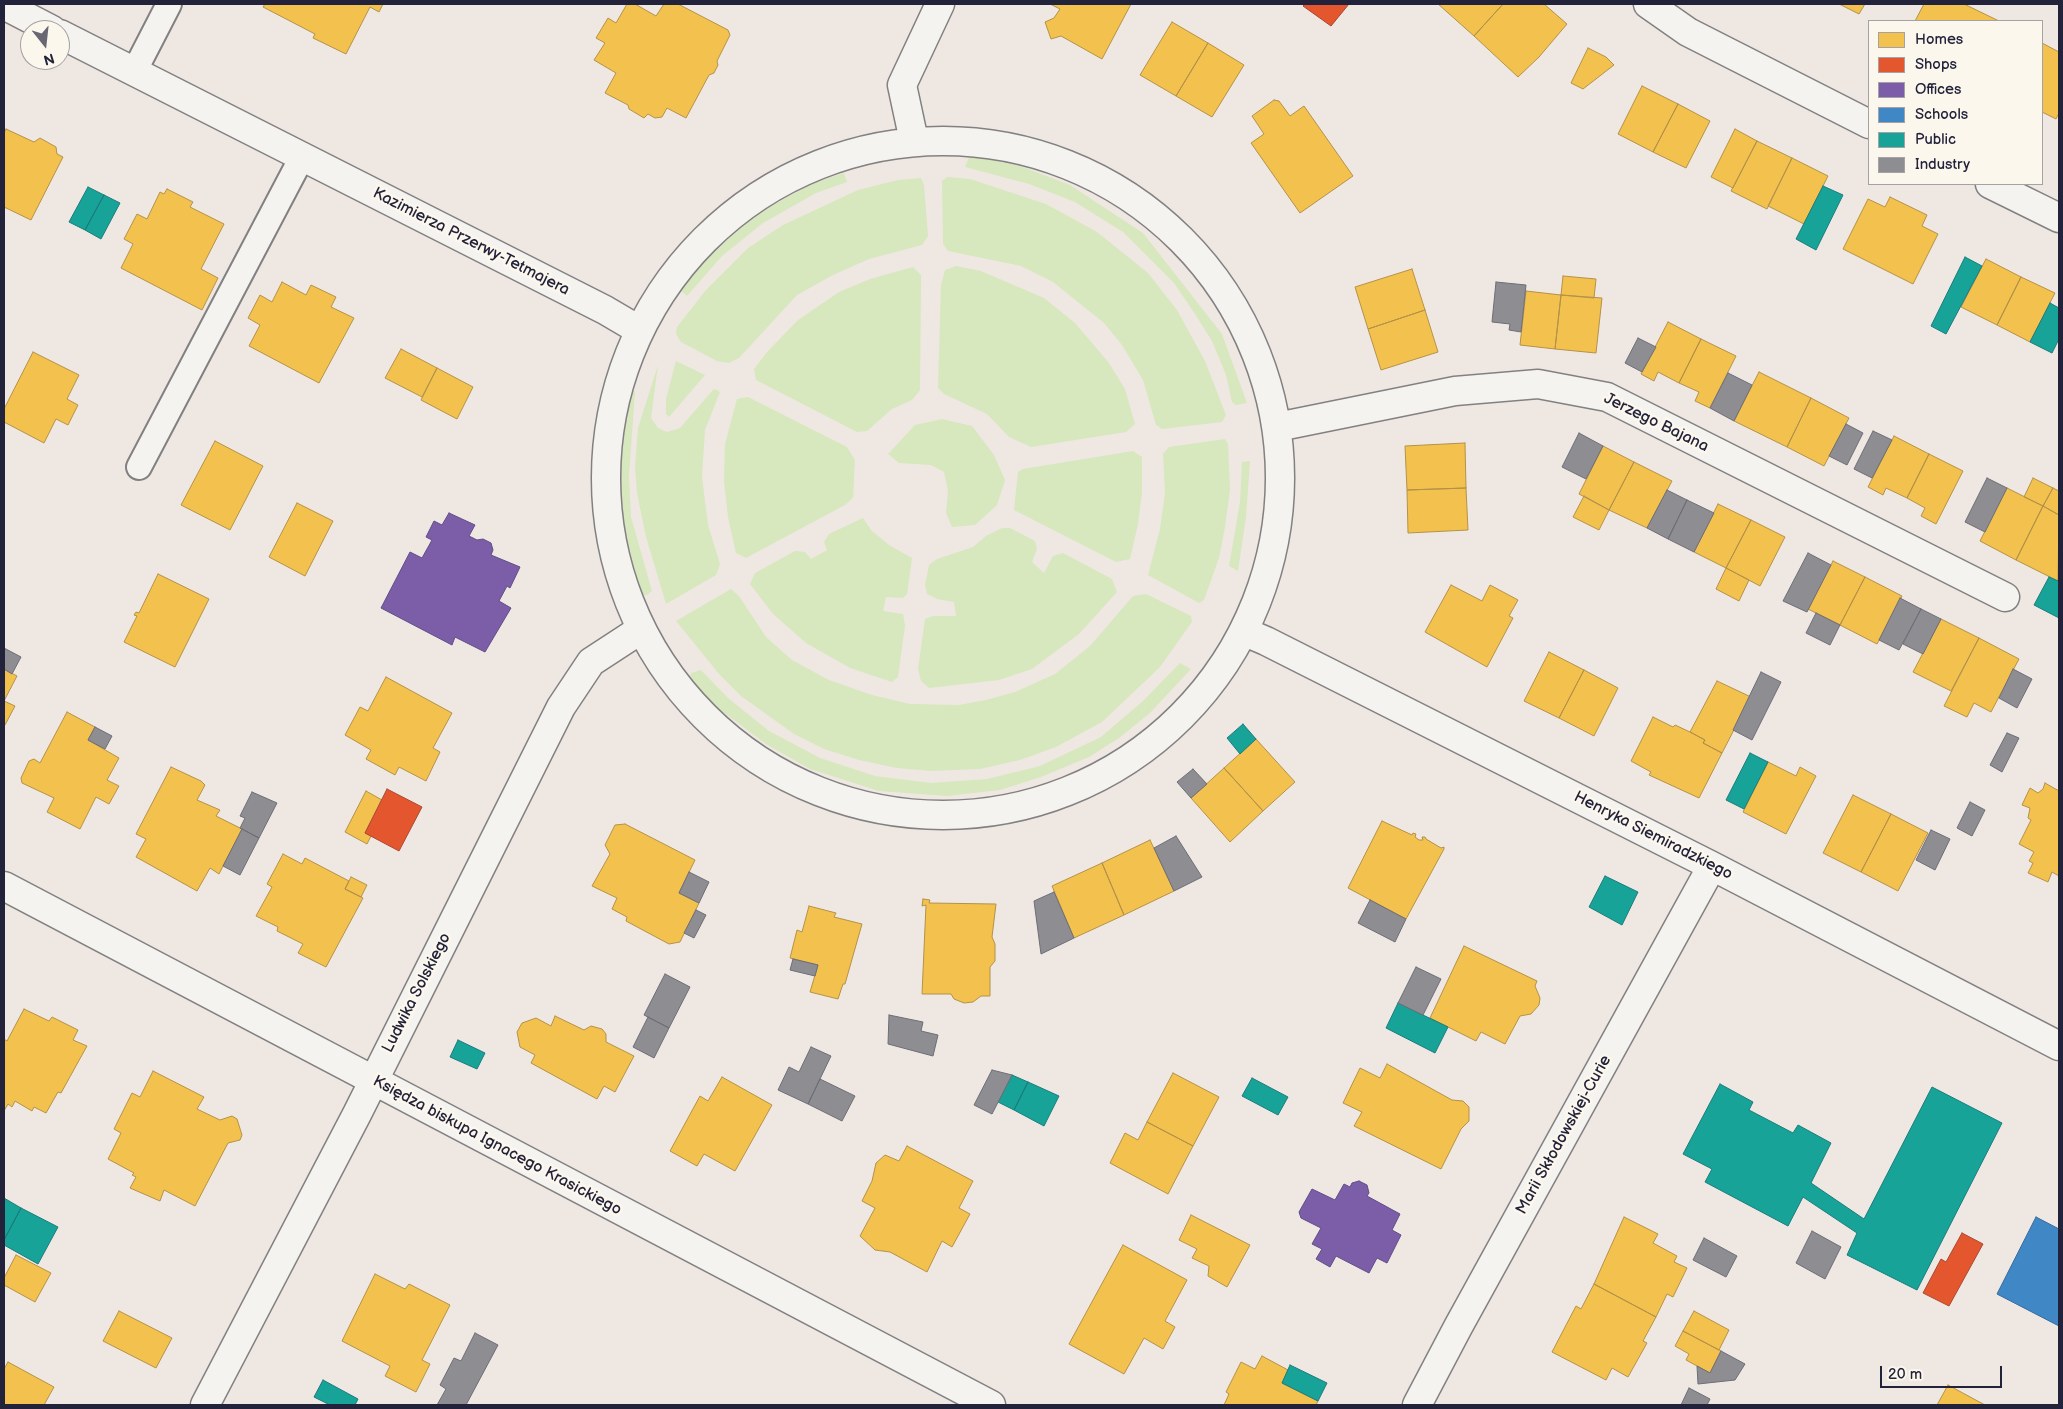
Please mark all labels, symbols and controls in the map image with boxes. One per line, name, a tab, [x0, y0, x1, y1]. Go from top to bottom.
north arrow	[20, 20, 70, 70]
legend	[1868, 20, 2043, 185]
text: Homes	[1915, 30, 1963, 49]
text: N	[42, 49, 56, 69]
text: Shops	[1915, 55, 1957, 74]
text: Offices	[1915, 80, 1961, 99]
text: Schools	[1915, 105, 1968, 124]
text: Public	[1915, 130, 1956, 149]
text: Industry	[1915, 155, 1970, 174]
street label: Kazimierza Przerwy-Tetmajera	[369, 184, 573, 300]
street label: Jerzego Bajana	[1601, 389, 1711, 457]
street label: Henryka Siemiradzkiego	[1570, 788, 1736, 884]
street label: Ludwika Solskiego	[379, 930, 455, 1056]
street label: Marii Skłodowskiej-Curie	[1512, 1052, 1616, 1218]
street label: Księdza biskupa Ignacego Krasickiego	[369, 1072, 625, 1220]
scale bar	[1883, 1356, 2006, 1388]
text: 20 m	[1888, 1365, 1922, 1384]

